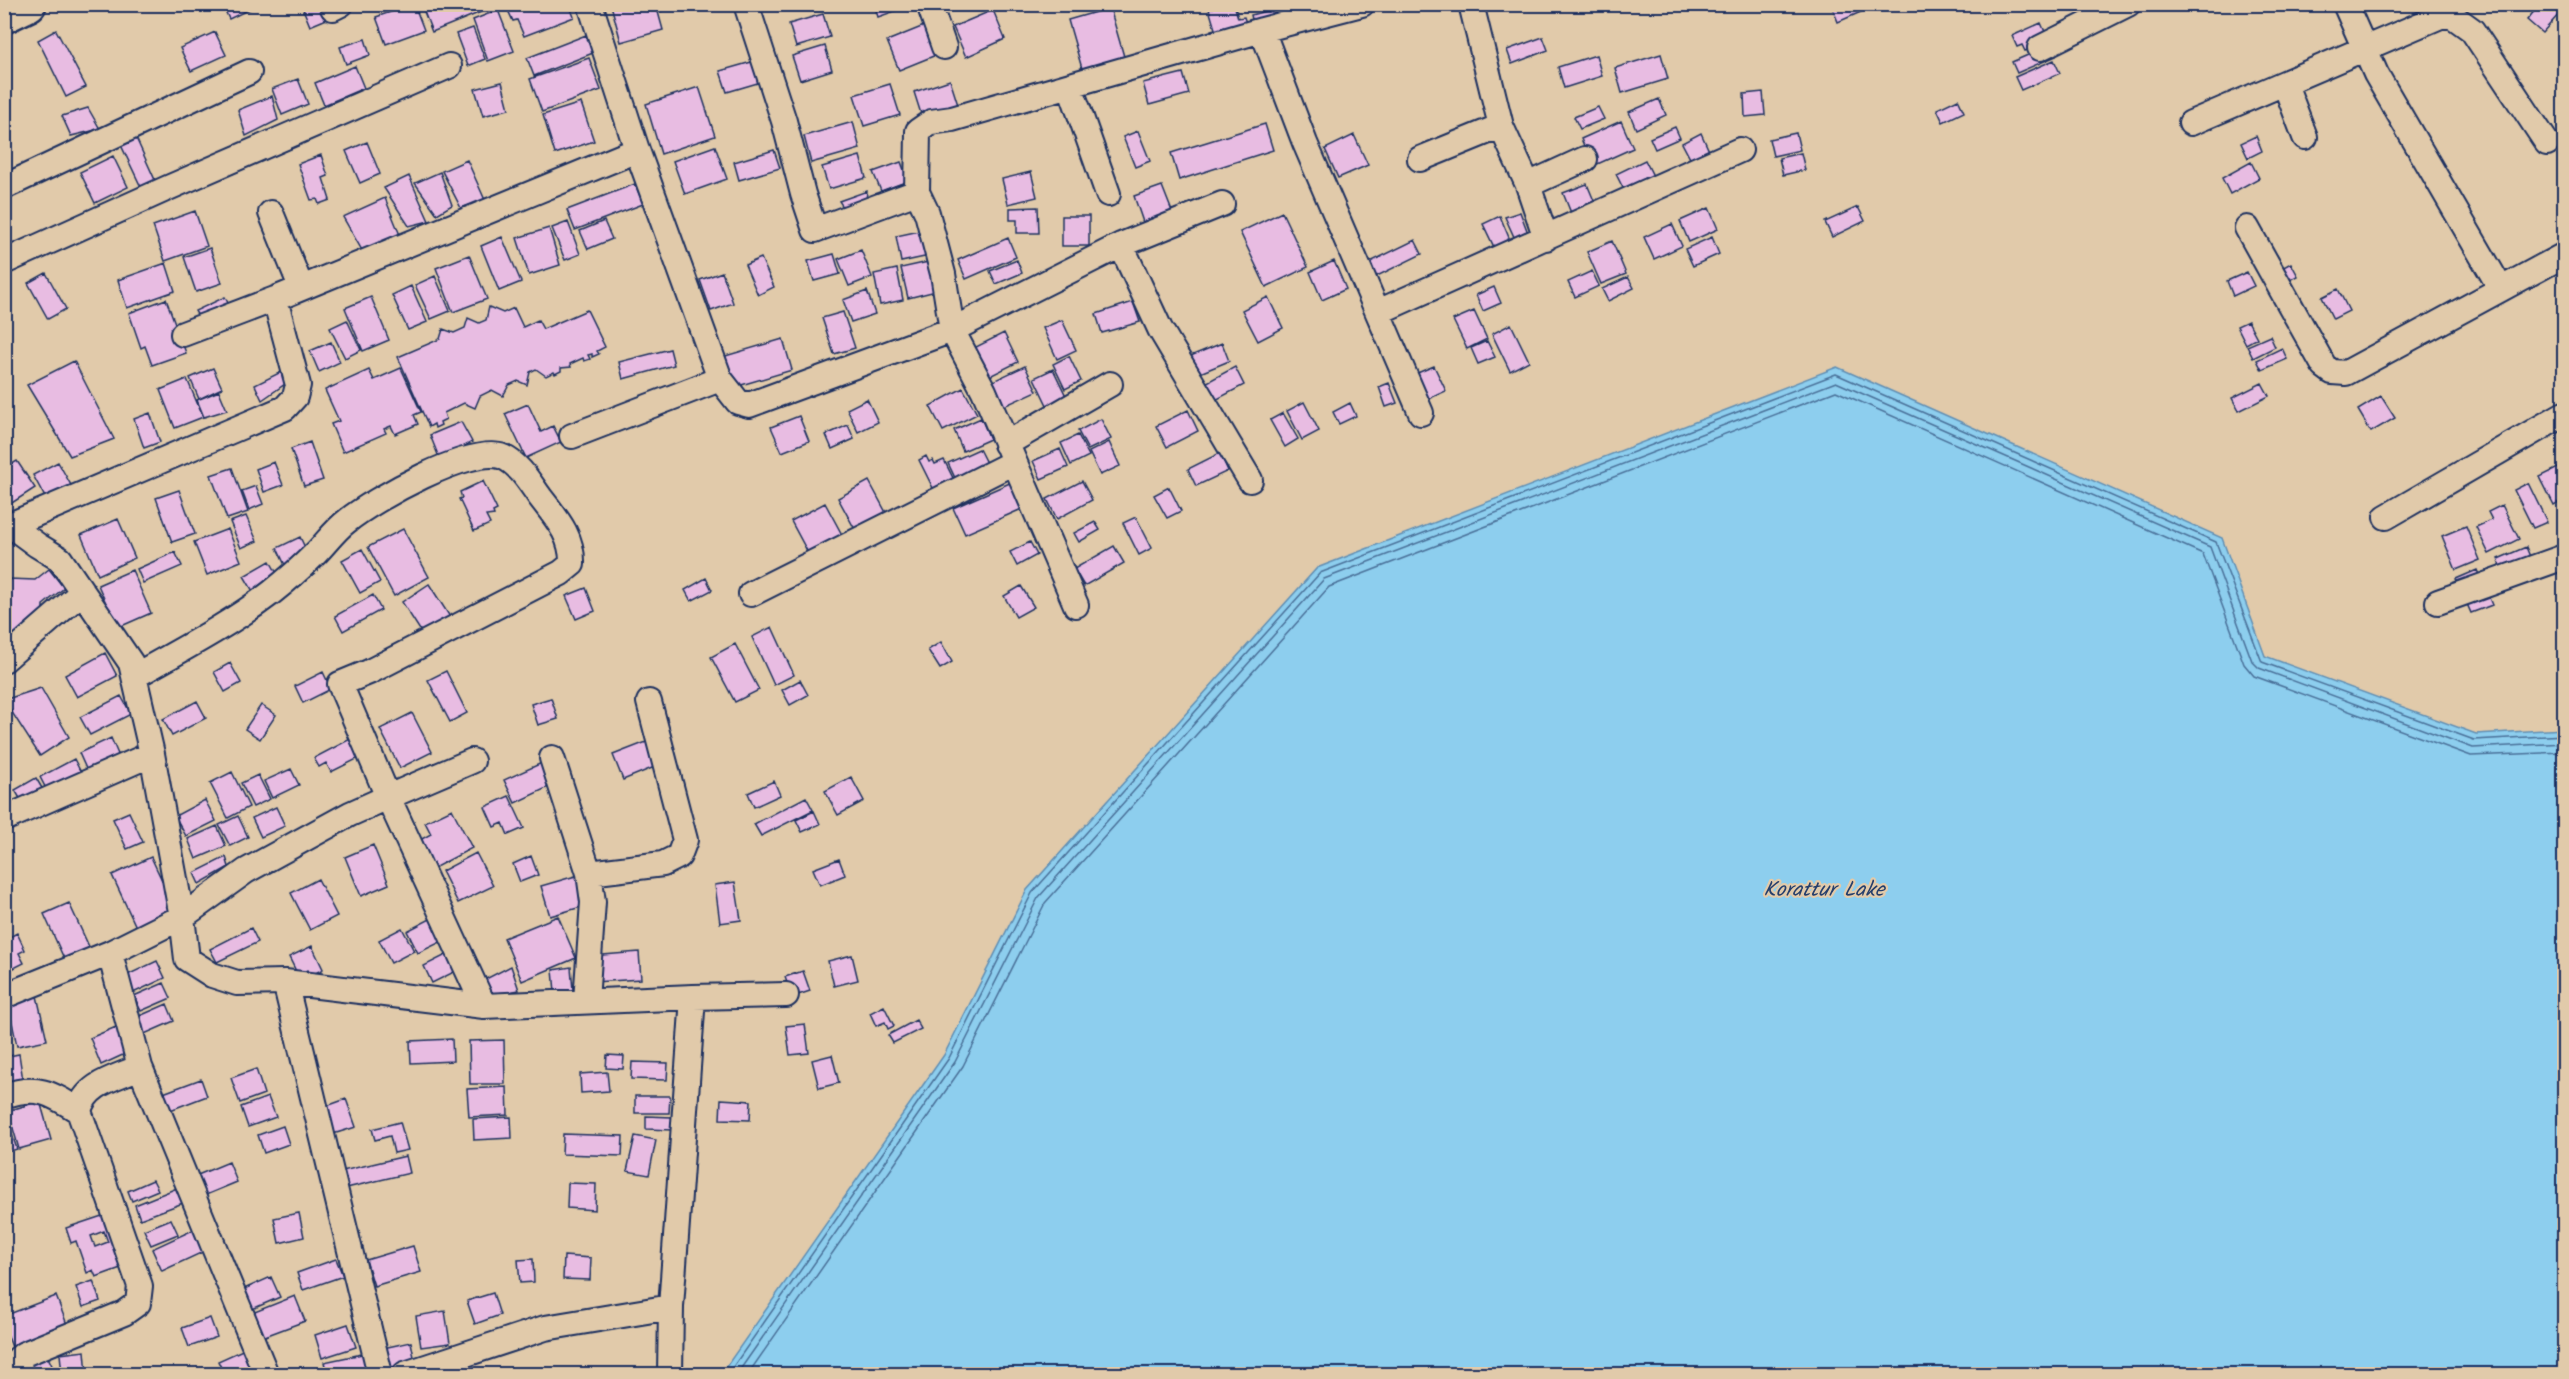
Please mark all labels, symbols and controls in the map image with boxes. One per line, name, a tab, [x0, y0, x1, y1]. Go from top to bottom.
water label: Korattur Lake	[1763, 874, 1887, 907]

